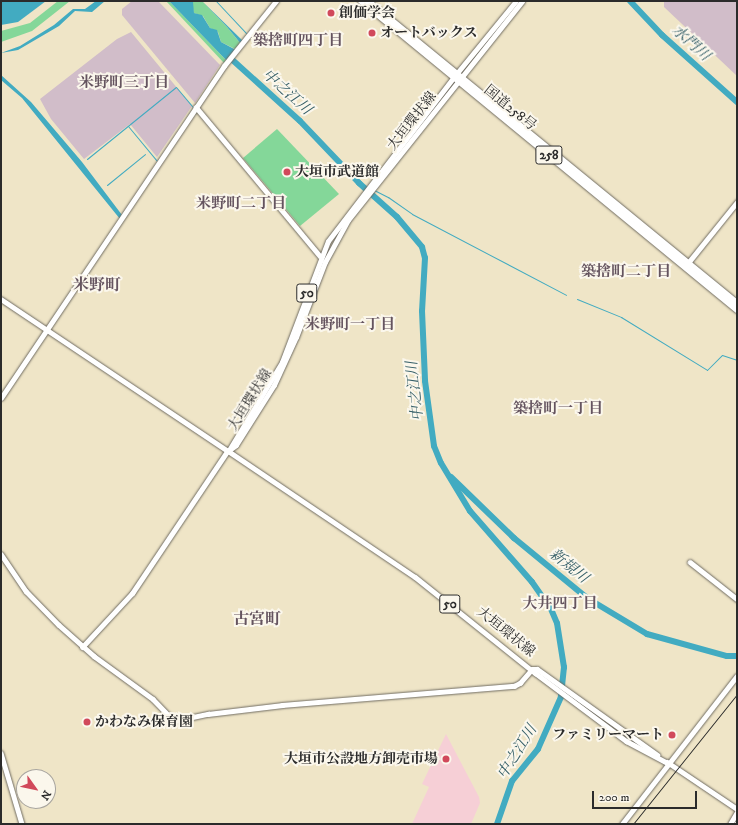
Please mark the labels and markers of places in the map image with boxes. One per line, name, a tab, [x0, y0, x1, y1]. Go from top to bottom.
place label: 創価学会	[339, 5, 395, 21]
marker: 創価学会	[326, 8, 336, 18]
place label: オートバックス	[380, 25, 478, 41]
marker: オートバックス	[367, 28, 377, 38]
place label: 大垣市武道館	[295, 164, 379, 180]
marker: 大垣市武道館	[282, 167, 292, 177]
place label: かわなみ保育園	[95, 714, 193, 730]
marker: かわなみ保育園	[82, 717, 92, 727]
place label: ファミリーマート	[552, 727, 664, 743]
marker: ファミリーマート	[667, 730, 677, 740]
place label: 大垣市公設地方卸売市場	[284, 751, 438, 767]
marker: 大垣市公設地方卸売市場	[441, 754, 451, 764]

